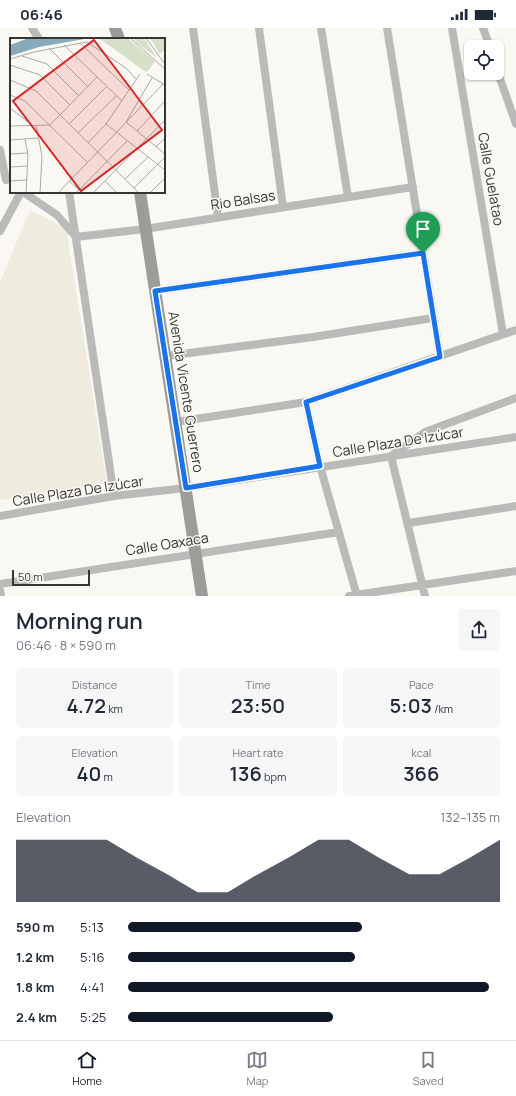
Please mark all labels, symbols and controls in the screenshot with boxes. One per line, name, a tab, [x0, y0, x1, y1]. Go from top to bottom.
text: 06:46	[20, 4, 63, 25]
inset map	[10, 38, 165, 193]
map controls	[464, 40, 504, 80]
button: locate	[464, 40, 504, 80]
street label: Calle Guelatao	[474, 131, 509, 227]
street label: Rio Balsas	[209, 185, 277, 214]
pin	[406, 212, 440, 253]
icon: arrive	[412, 218, 434, 240]
street label: Avenida Vicente Guerrero	[164, 310, 209, 474]
street label: Calle Plaza De Izúcar	[331, 422, 465, 461]
street label: Calle Plaza De Izúcar	[11, 471, 145, 510]
street label: Calle Oaxaca	[124, 528, 210, 559]
scale bar	[12, 568, 90, 587]
text: 50 m	[18, 569, 43, 584]
text: Morning run	[16, 606, 143, 636]
button: share	[458, 609, 500, 651]
text: 06:46 · 8 × 590 m	[16, 636, 116, 654]
text: Distance	[72, 677, 117, 692]
text: Time	[246, 677, 270, 692]
text: Pace	[409, 677, 434, 692]
text: 4.72	[66, 692, 106, 719]
text: 23:50	[231, 692, 285, 719]
text: 5:03	[389, 692, 432, 719]
text: km	[106, 701, 123, 716]
text: /km	[432, 701, 453, 716]
text: Elevation	[71, 745, 118, 760]
text: Heart rate	[232, 745, 284, 760]
text: kcal	[411, 745, 431, 760]
text: 40	[76, 760, 101, 787]
text: 136	[230, 760, 262, 787]
text: 366	[403, 760, 439, 787]
text: m	[101, 769, 113, 784]
text: bpm	[262, 769, 286, 784]
text: Elevation	[16, 808, 71, 826]
text: 132–135 m	[440, 808, 500, 826]
text: 590 m	[16, 918, 55, 936]
text: 5:13	[80, 918, 104, 936]
text: 1.2 km	[16, 948, 54, 966]
text: 5:16	[80, 948, 105, 966]
text: 1.8 km	[16, 978, 54, 996]
text: 4:41	[80, 978, 104, 996]
text: 2.4 km	[16, 1008, 57, 1026]
text: 5:25	[80, 1008, 106, 1026]
tab: Home	[72, 1049, 102, 1088]
tab: Map	[246, 1049, 268, 1088]
tab: Saved	[413, 1049, 444, 1088]

